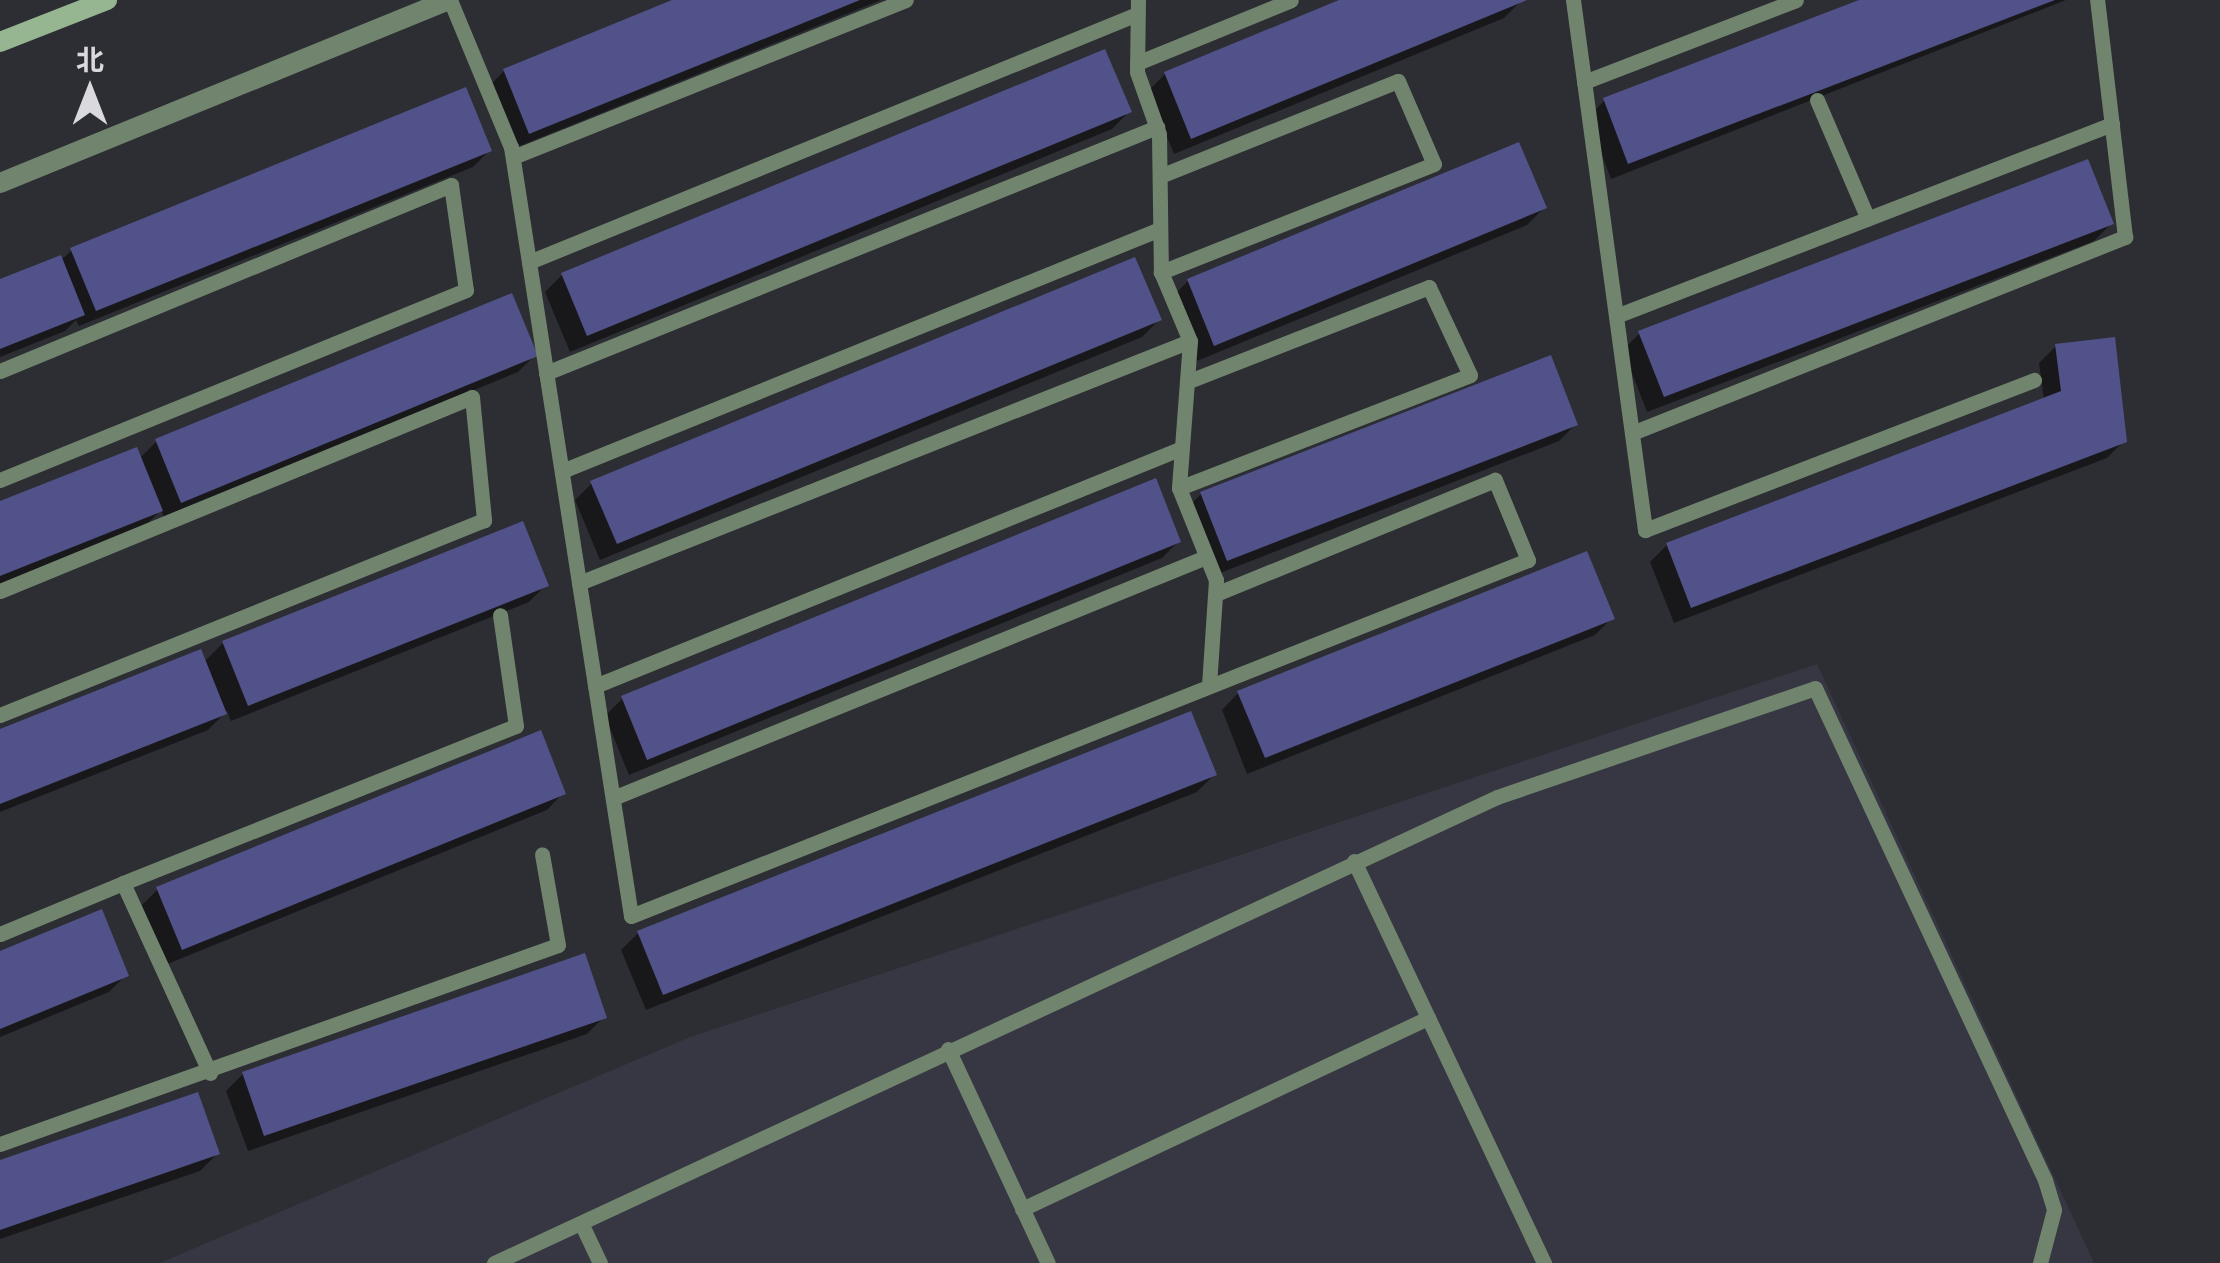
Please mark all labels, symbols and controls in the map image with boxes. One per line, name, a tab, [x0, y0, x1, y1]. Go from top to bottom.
north arrow	[40, 40, 140, 140]
text: 北	[76, 43, 104, 77]

